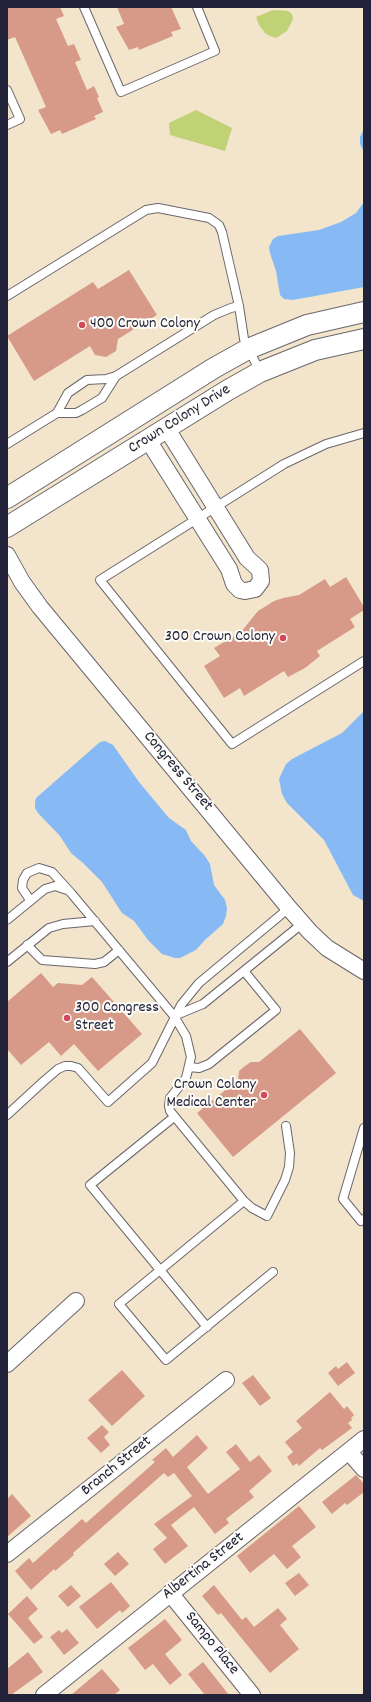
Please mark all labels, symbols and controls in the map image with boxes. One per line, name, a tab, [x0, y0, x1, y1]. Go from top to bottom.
place label: 400 Crown Colony	[90, 315, 200, 335]
marker: 400 Crown Colony	[77, 320, 87, 330]
street label: Crown Colony Drive	[125, 381, 235, 459]
place label: 300 Crown Colony	[165, 628, 275, 648]
marker: 300 Crown Colony	[278, 633, 288, 643]
street label: Congress Street	[138, 728, 216, 816]
place label: 300 Congress Street	[75, 999, 159, 1037]
marker: 300 Congress Street	[62, 1013, 72, 1023]
place label: Crown Colony Medical Center	[167, 1076, 256, 1114]
marker: Crown Colony Medical Center	[259, 1090, 269, 1100]
street label: Branch Street	[78, 1433, 156, 1501]
street label: Albertina Street	[159, 1529, 249, 1605]
street label: Sampo Place	[180, 1609, 242, 1679]

